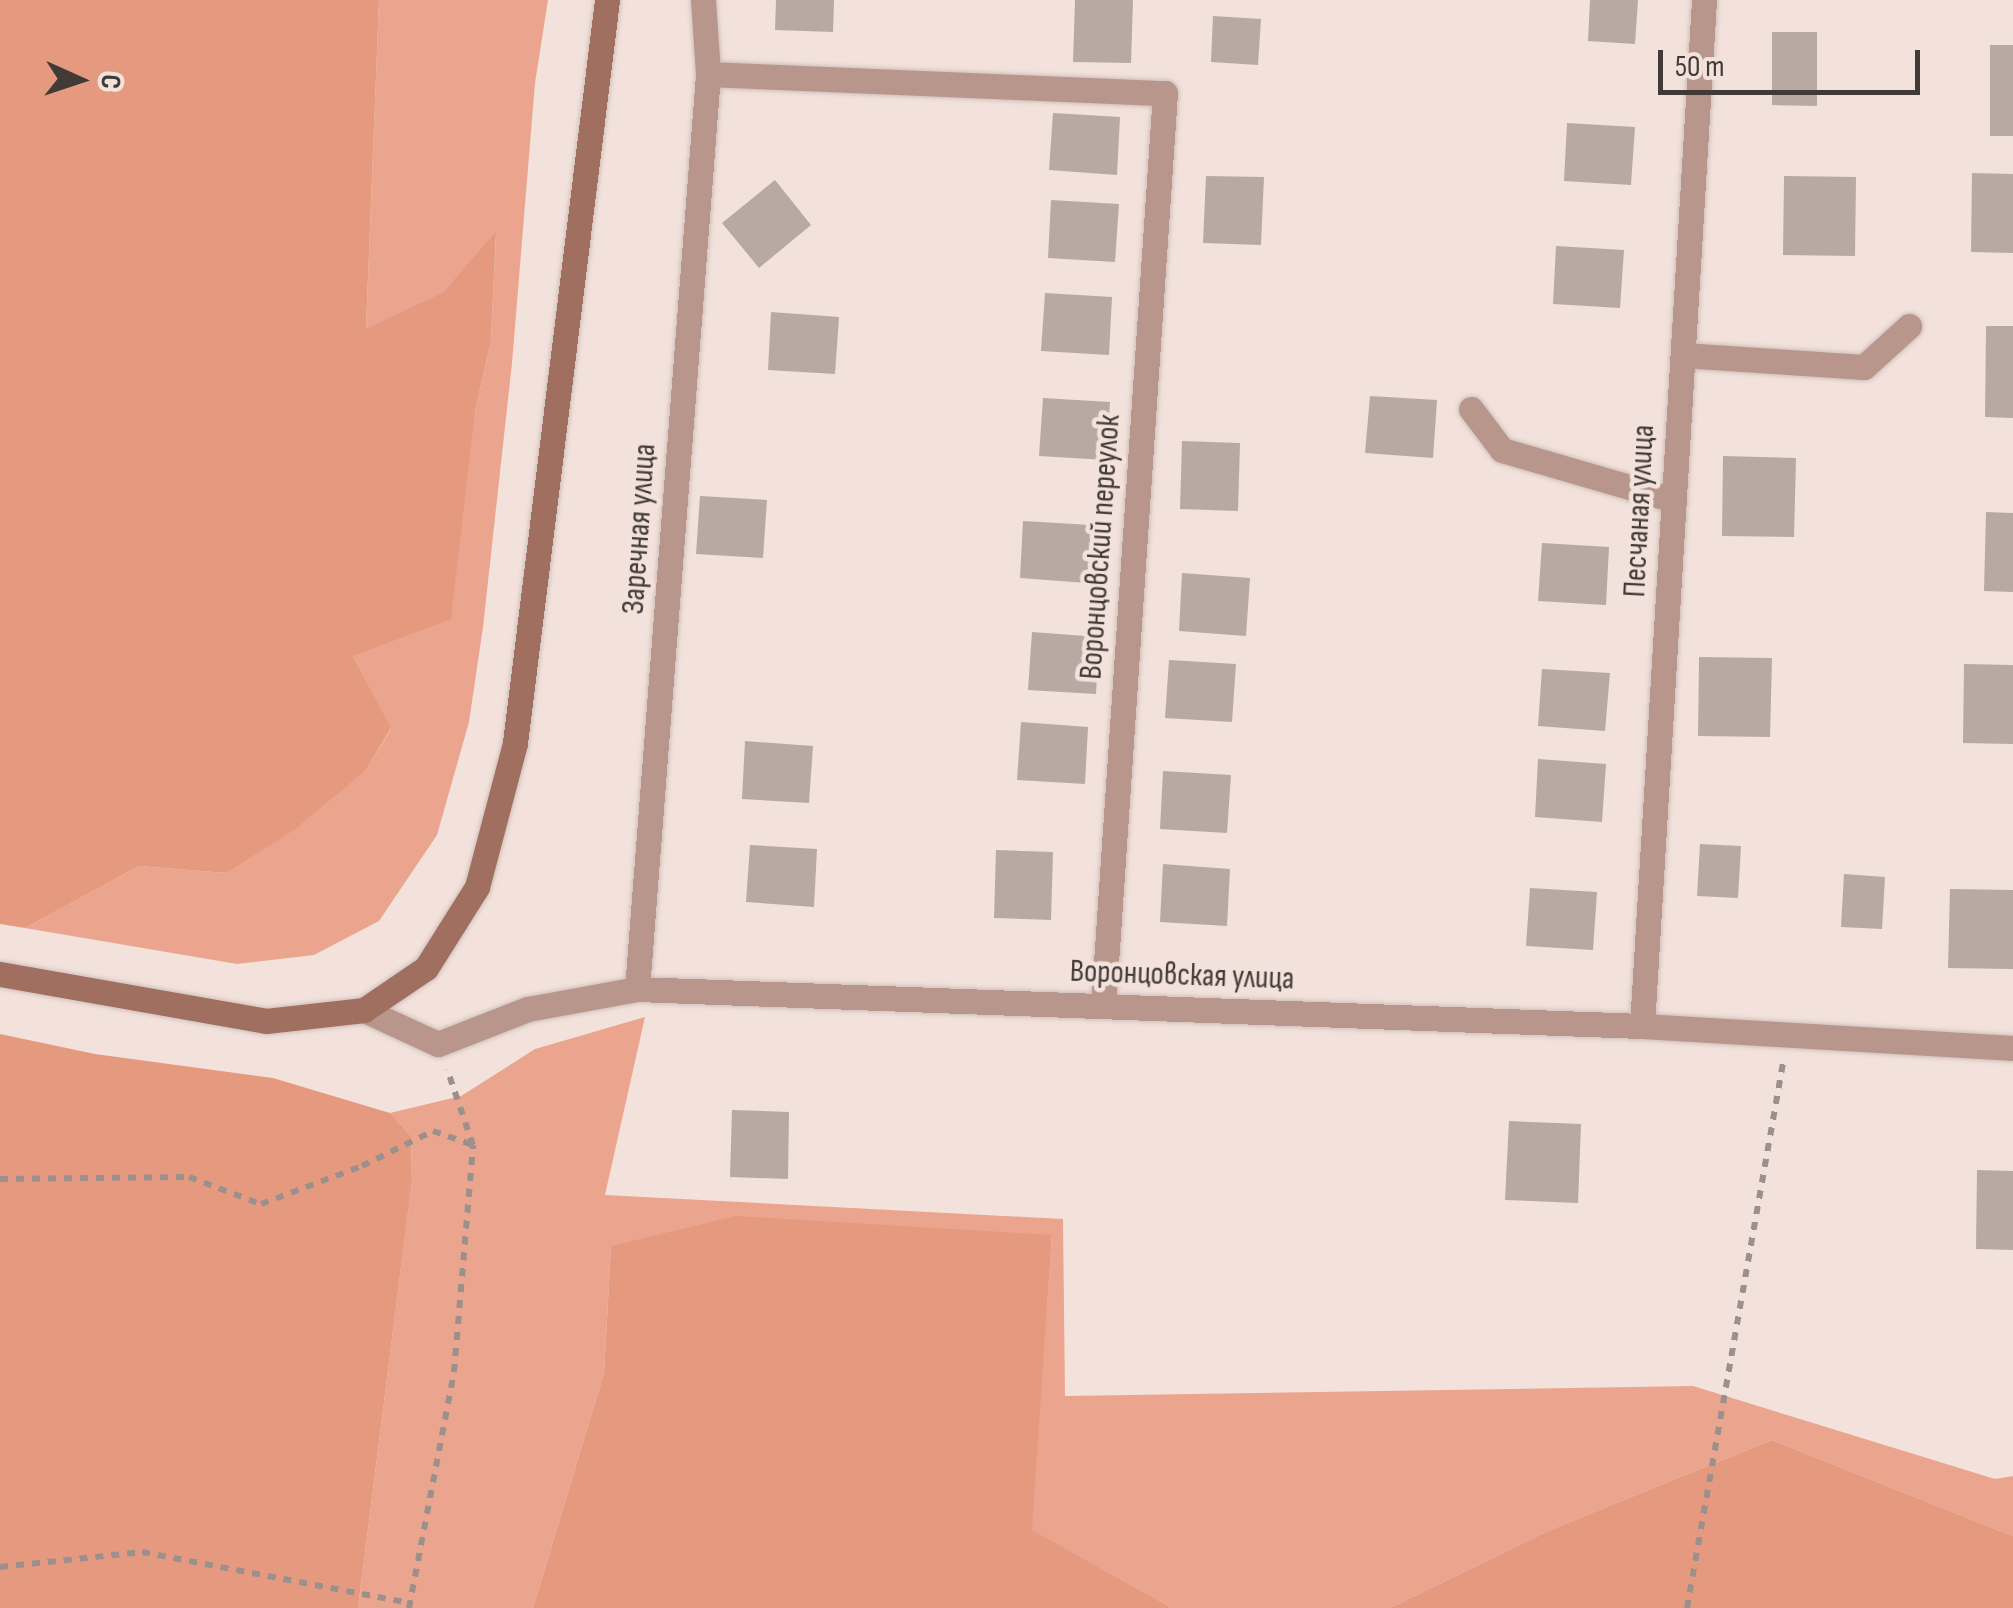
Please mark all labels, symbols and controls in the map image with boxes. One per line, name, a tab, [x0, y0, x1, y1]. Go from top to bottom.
north arrow	[30, 30, 130, 130]
scale bar	[1663, 30, 1926, 92]
text: 50 m	[1675, 49, 1724, 85]
text: С	[94, 74, 127, 90]
street label: Воронцовский переулок	[1073, 413, 1129, 681]
street label: Песчаная улица	[1616, 424, 1664, 598]
street label: Заречная улица	[615, 442, 665, 616]
street label: Воронцовская улица	[1069, 953, 1295, 999]

